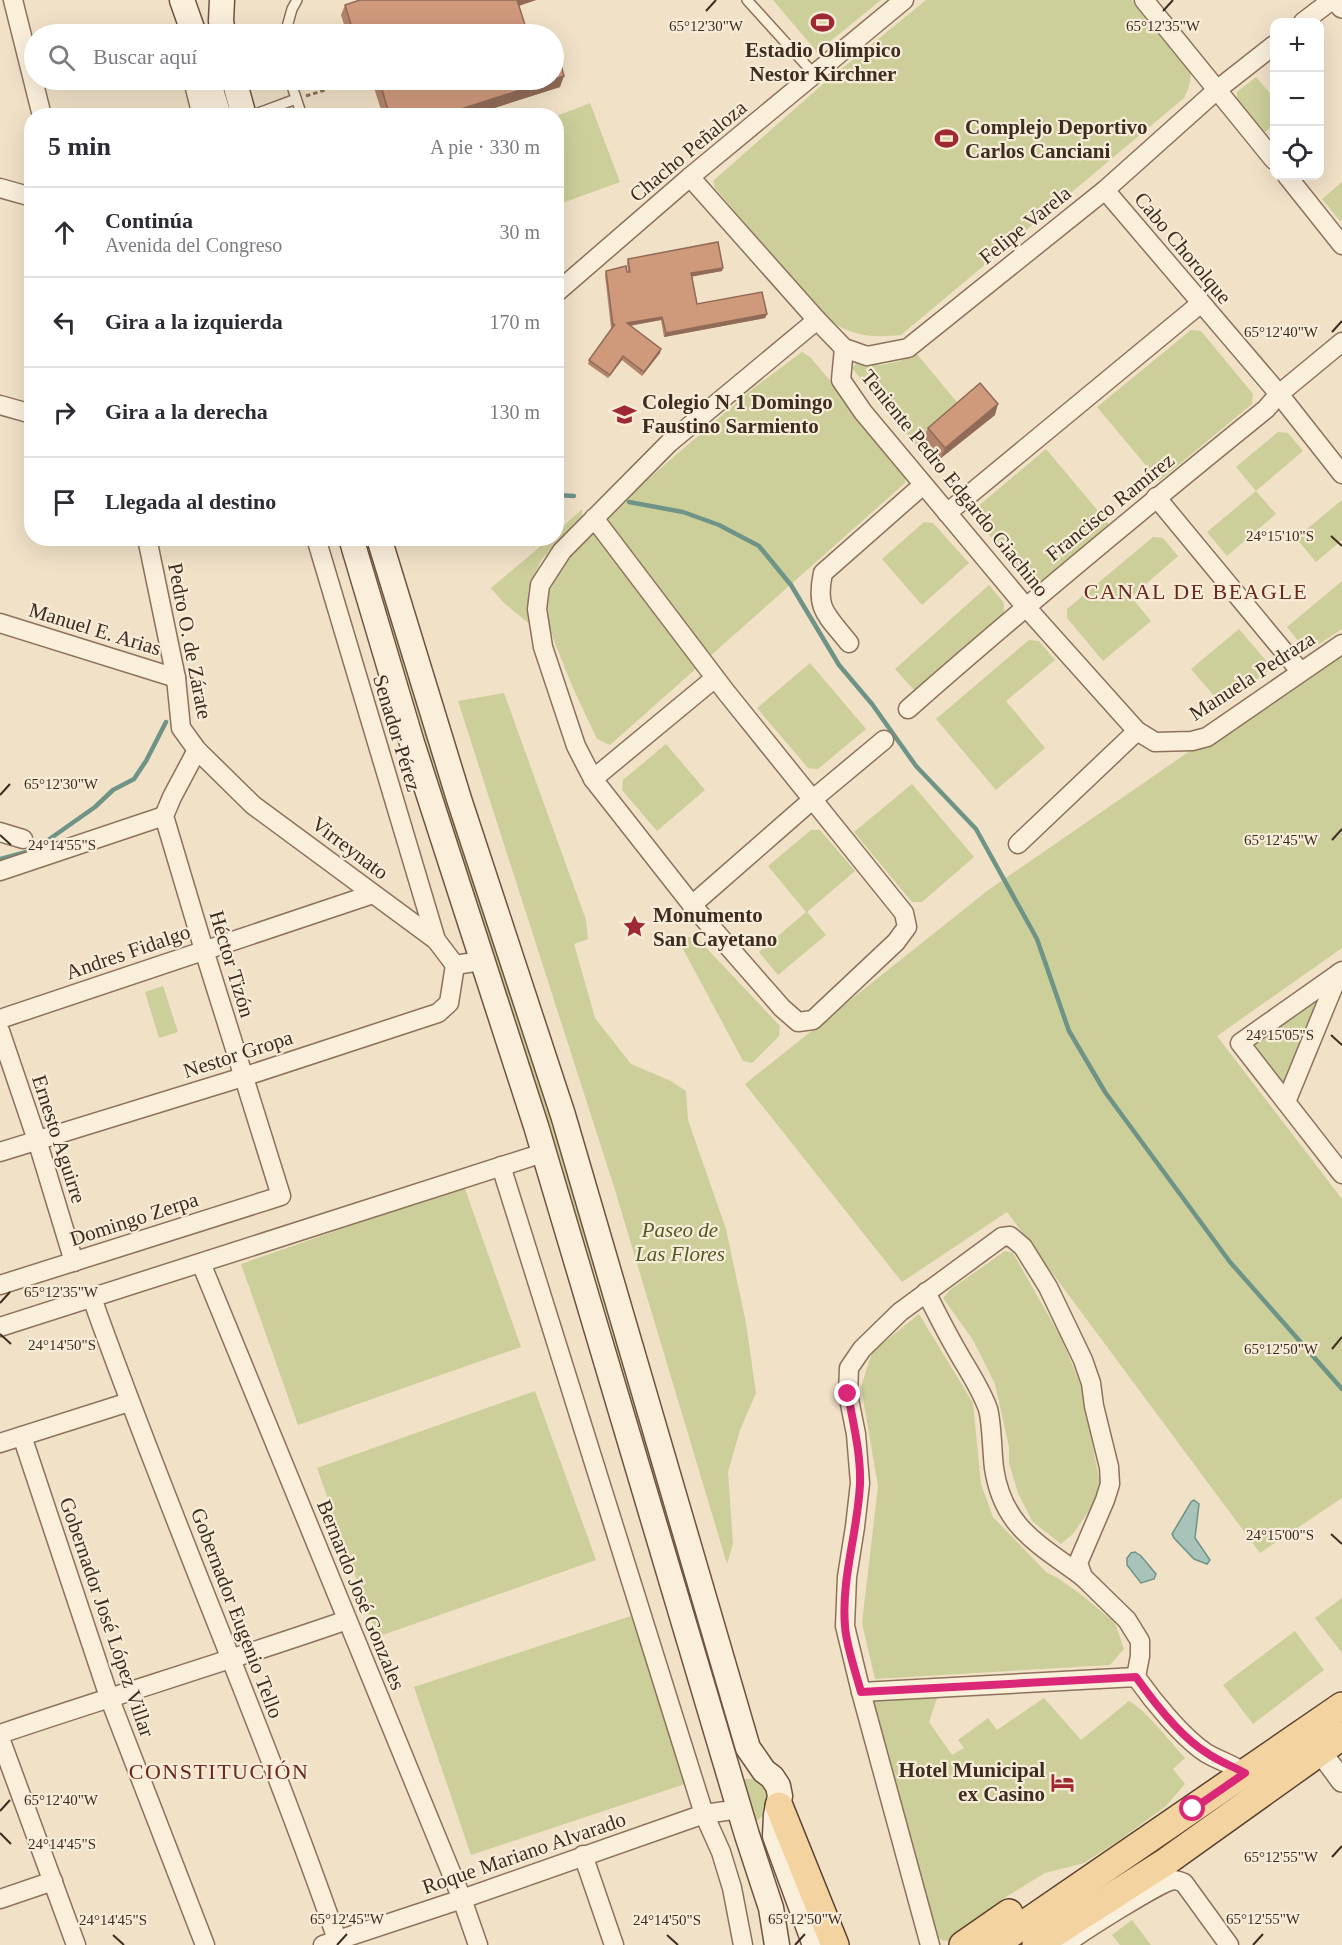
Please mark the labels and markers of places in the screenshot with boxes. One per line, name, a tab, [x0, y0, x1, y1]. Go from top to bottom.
sports icon: Estadio Olimpico Nestor Kirchner	[810, 9, 836, 35]
place label: Estadio Olimpico Nestor Kirchner	[745, 38, 901, 86]
place label: Complejo Deportivo Carlos Canciani	[965, 115, 1148, 163]
sports icon: Complejo Deportivo Carlos Canciani	[934, 126, 960, 152]
place label: Colegio N 1 Domingo Faustino Sarmiento	[642, 390, 833, 438]
school or university icon: Colegio N 1 Domingo Faustino Sarmiento	[611, 401, 637, 427]
place label: Monumento San Cayetano	[653, 903, 777, 951]
place icon: Monumento San Cayetano	[622, 914, 648, 940]
place label: Hotel Municipal ex Casino	[899, 1758, 1045, 1806]
hotel icon: Hotel Municipal ex Casino	[1050, 1769, 1076, 1795]

